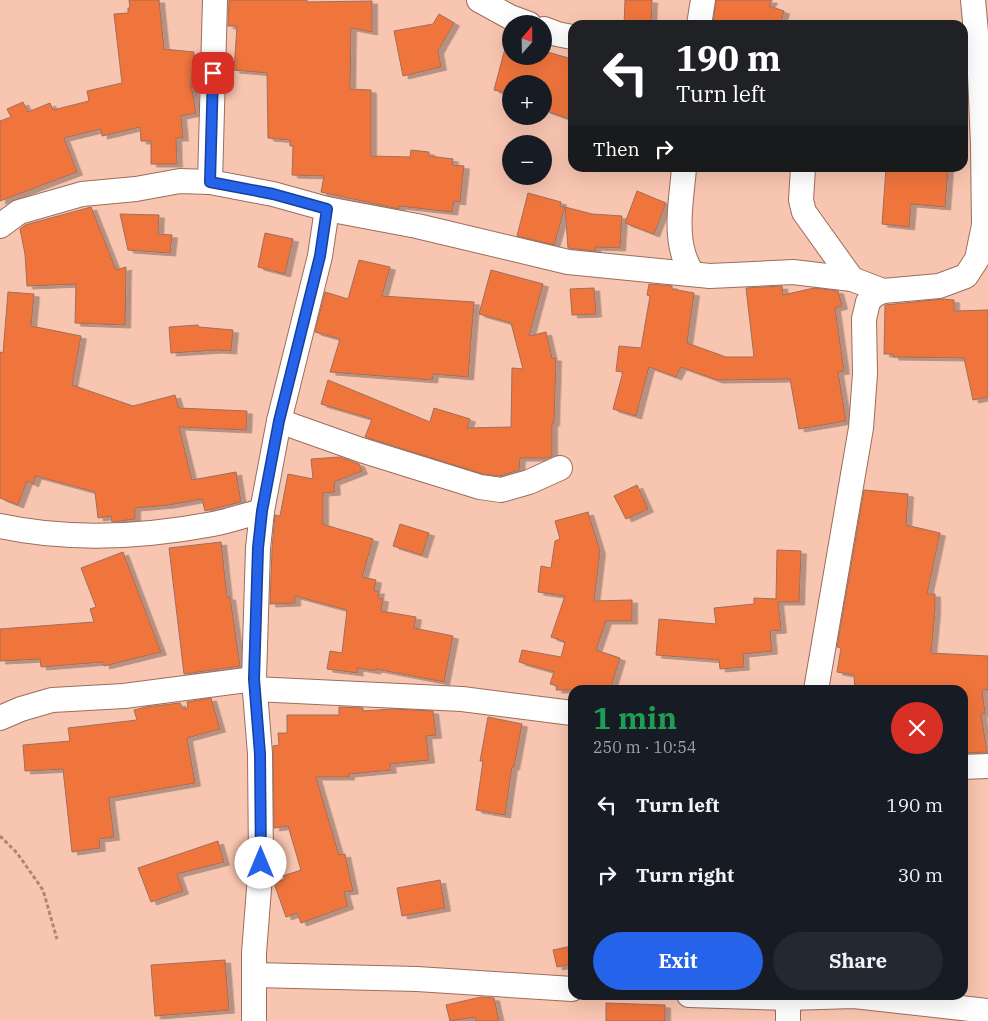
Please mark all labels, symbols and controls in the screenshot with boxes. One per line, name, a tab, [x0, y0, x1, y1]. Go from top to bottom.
north arrow	[502, 15, 552, 65]
map controls	[502, 15, 552, 185]
text: 190 m	[676, 35, 781, 81]
icon: left	[593, 40, 658, 105]
pin	[192, 52, 234, 94]
icon: arrive	[199, 59, 227, 87]
button: +	[502, 75, 552, 125]
text: Turn left	[676, 79, 766, 108]
button: −	[502, 135, 552, 185]
icon: right	[650, 135, 678, 163]
text: Then	[593, 137, 640, 161]
text: 1 min	[593, 698, 677, 737]
button: close	[891, 702, 943, 754]
text: 250 m · 10:54	[593, 737, 696, 757]
icon: left	[593, 791, 621, 819]
text: Turn left	[636, 793, 719, 817]
text: 190 m	[886, 793, 943, 817]
position arrow	[234, 836, 286, 888]
icon: right	[593, 861, 621, 889]
text: Turn right	[636, 863, 734, 887]
text: 30 m	[898, 863, 943, 887]
button: Exit	[593, 932, 763, 990]
button: Share	[773, 932, 943, 990]

